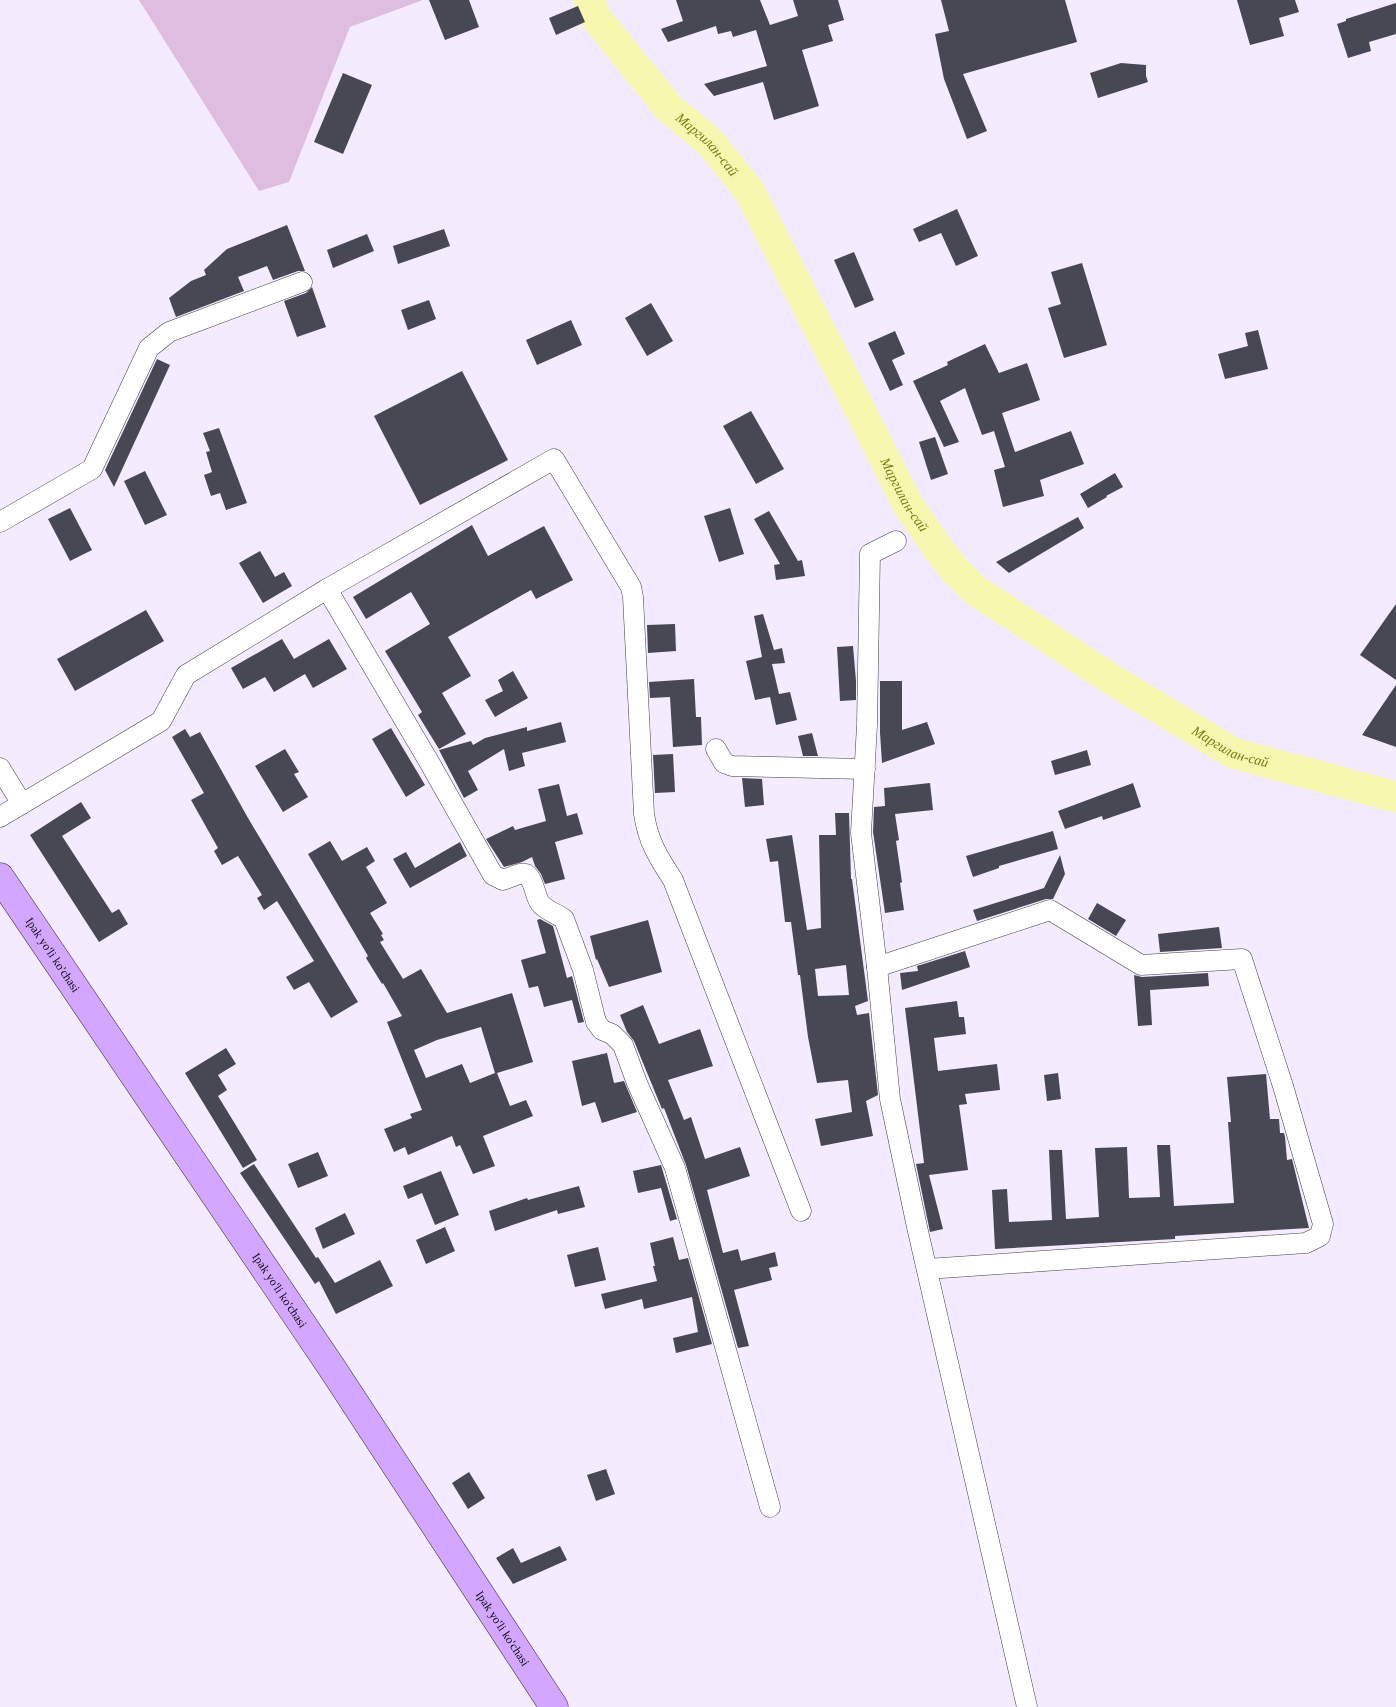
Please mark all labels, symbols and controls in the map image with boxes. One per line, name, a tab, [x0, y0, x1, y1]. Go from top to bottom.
water label: Маргилан-сай	[672, 109, 741, 179]
water label: Маргилан-сай	[877, 454, 931, 534]
water label: Маргилан-сай	[1189, 722, 1270, 770]
street label: Ipak yo'li ko'chasi	[22, 915, 83, 995]
street label: Ipak yo'li ko'chasi	[249, 1250, 310, 1331]
street label: Ipak yo'li ko'chasi	[473, 1588, 533, 1669]

